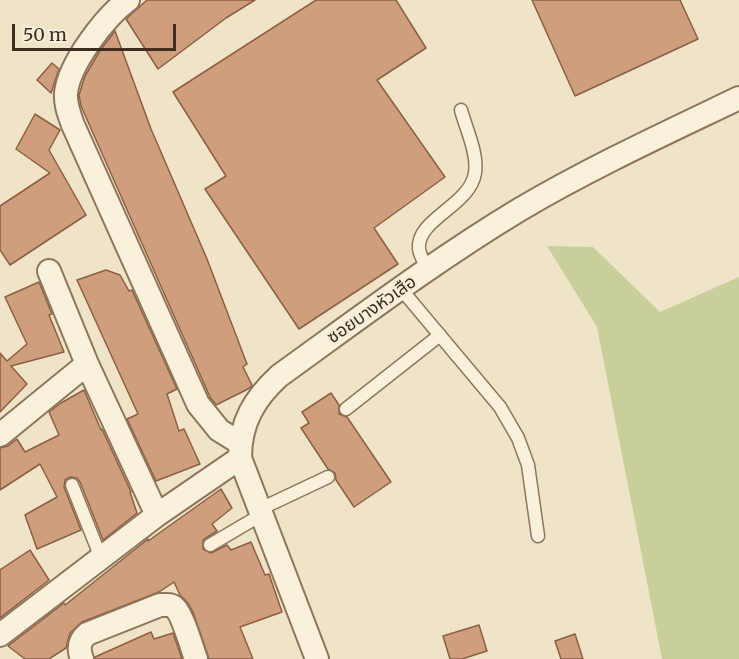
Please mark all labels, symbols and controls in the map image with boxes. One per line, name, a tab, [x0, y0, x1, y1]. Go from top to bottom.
scale bar	[15, 12, 178, 50]
text: 50 m	[23, 23, 67, 46]
street label: ซอยบางหัวเสือ	[323, 271, 421, 349]

